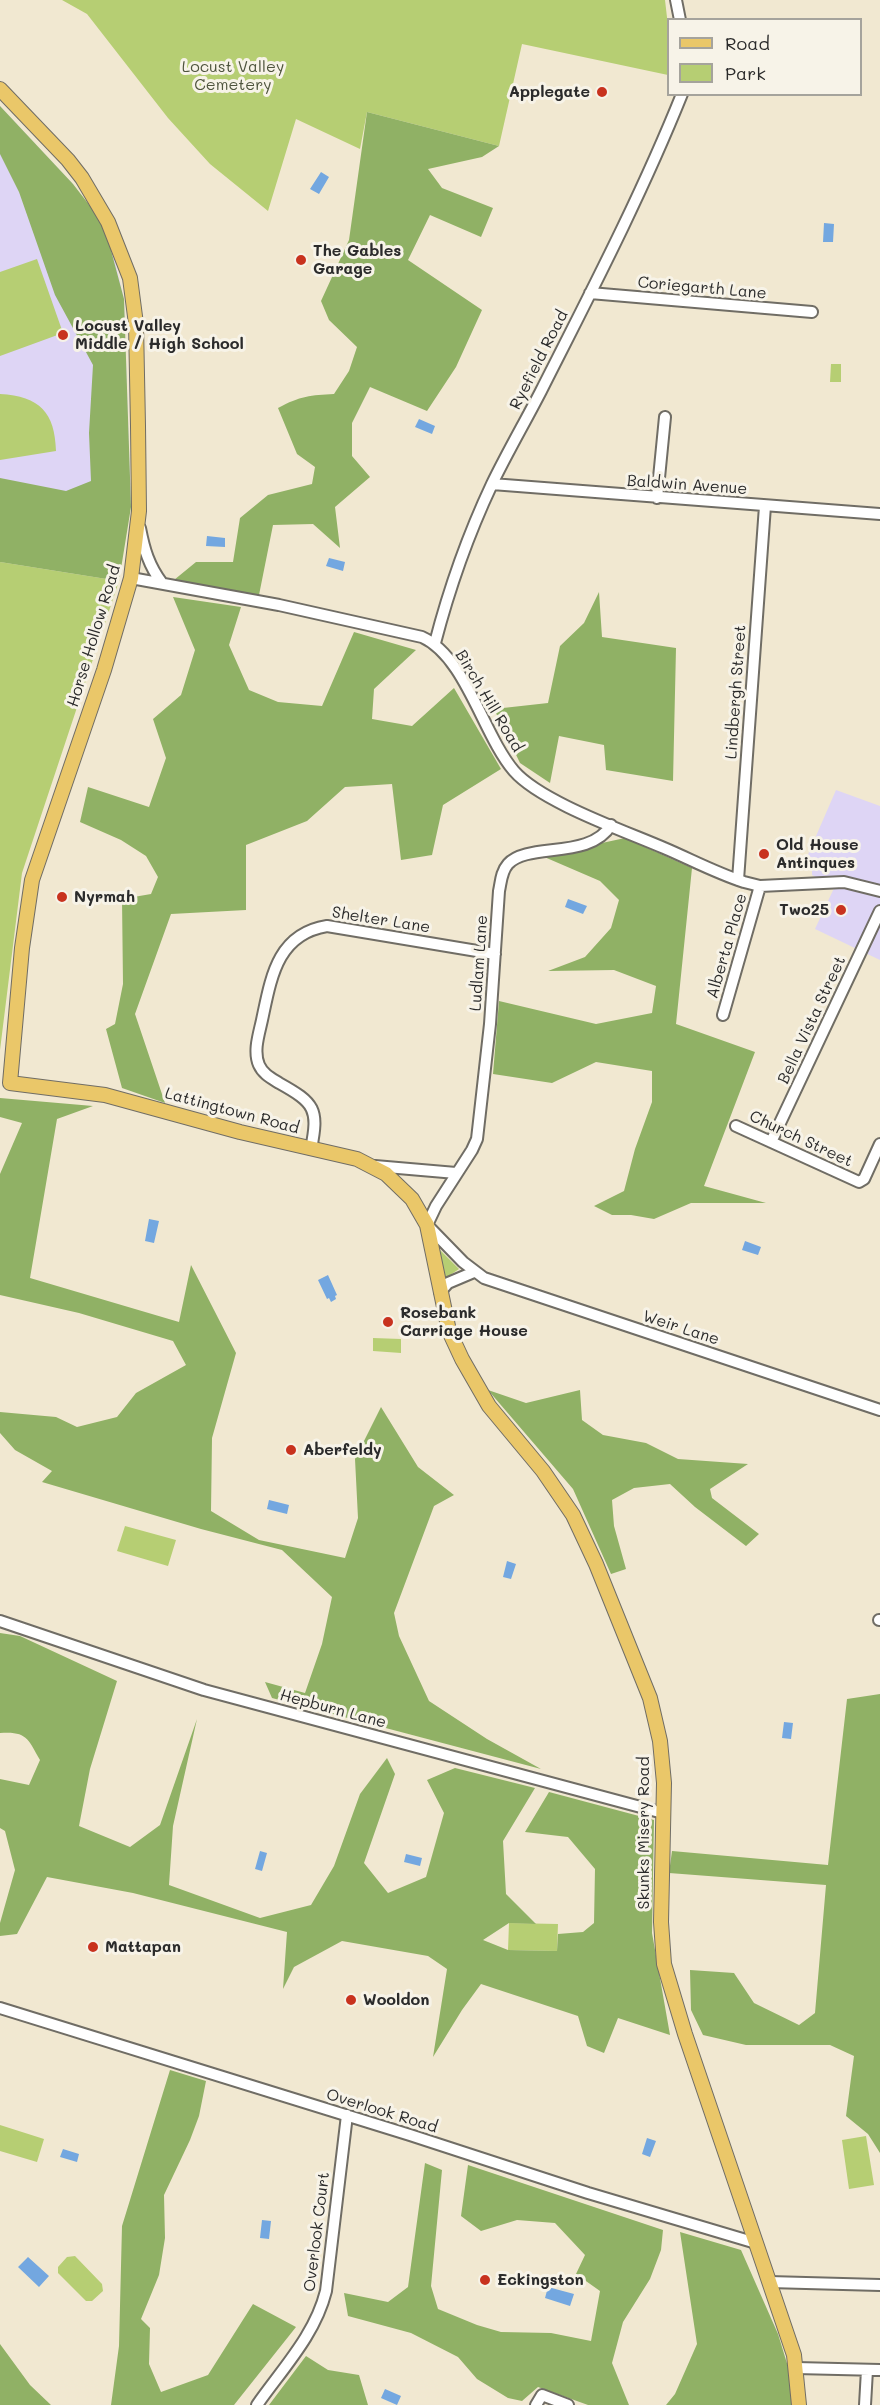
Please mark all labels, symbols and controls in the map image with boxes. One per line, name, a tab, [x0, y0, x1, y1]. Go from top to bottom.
legend	[667, 18, 862, 96]
text: Road	[725, 31, 770, 55]
park label: Locust Valley Cemetery	[182, 57, 284, 95]
text: Park	[725, 61, 766, 85]
place label: Applegate	[509, 82, 590, 102]
marker: Applegate	[595, 85, 609, 99]
place label: The Gables Garage	[313, 241, 401, 279]
marker: The Gables Garage	[294, 253, 308, 267]
street label: Coriegarth Lane	[637, 273, 767, 303]
street label: Ryefield Road	[506, 307, 572, 413]
place label: Locust Valley Middle / High School	[75, 316, 244, 354]
marker: Locust Valley Middle / High School	[56, 328, 70, 342]
street label: Baldwin Avenue	[626, 471, 748, 499]
street label: Horse Hollow Road	[63, 563, 125, 709]
street label: Lindbergh Street	[722, 624, 750, 760]
street label: Birch Hill Road	[451, 646, 527, 756]
place label: Old House Antinques	[776, 835, 859, 873]
marker: Old House Antinques	[757, 847, 771, 861]
place label: Nyrmah	[74, 887, 135, 907]
marker: Nyrmah	[55, 890, 69, 904]
street label: Alberta Place	[703, 891, 751, 1001]
place label: Two25	[779, 900, 829, 920]
street label: Shelter Lane	[331, 903, 431, 937]
marker: Two25	[834, 903, 848, 917]
street label: Ludlam Lane	[466, 914, 492, 1012]
street label: Bella Vista Street	[774, 953, 850, 1087]
street label: Lattingtown Road	[163, 1084, 301, 1138]
street label: Church Street	[746, 1107, 856, 1171]
place label: Rosebank Carriage House	[400, 1303, 528, 1341]
street label: Weir Lane	[640, 1307, 722, 1349]
marker: Rosebank Carriage House	[381, 1315, 395, 1329]
place label: Aberfeldy	[303, 1440, 382, 1460]
marker: Aberfeldy	[284, 1443, 298, 1457]
street label: Hepburn Lane	[278, 1686, 388, 1732]
street label: Skunks Misery Road	[634, 1756, 654, 1910]
place label: Mattapan	[105, 1937, 181, 1957]
marker: Mattapan	[86, 1940, 100, 1954]
place label: Wooldon	[363, 1990, 429, 2010]
marker: Wooldon	[344, 1993, 358, 2007]
street label: Overlook Road	[324, 2085, 440, 2137]
street label: Overlook Court	[300, 2171, 334, 2293]
place label: Eckingston	[497, 2270, 584, 2290]
marker: Eckingston	[478, 2273, 492, 2287]

